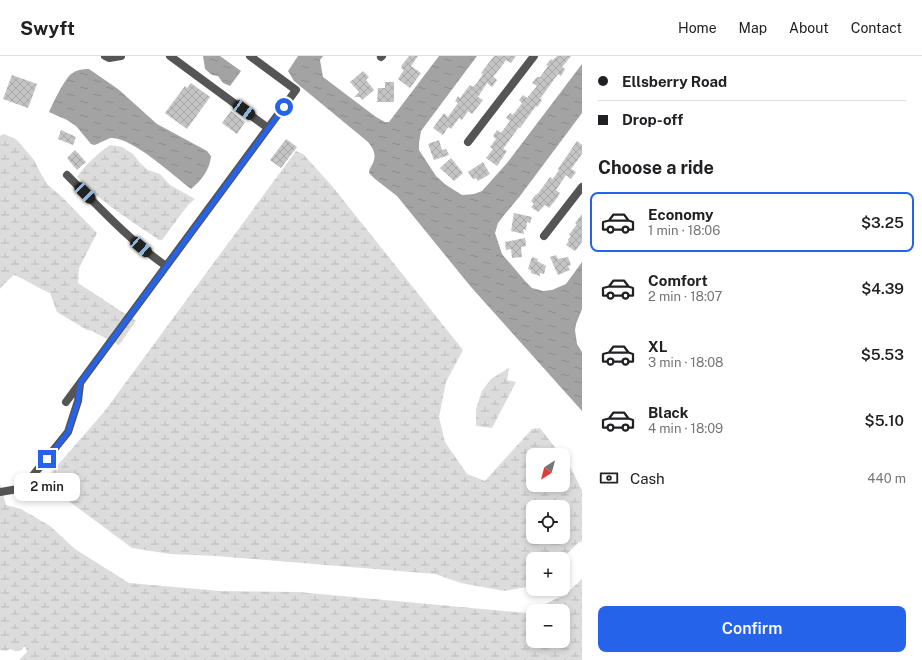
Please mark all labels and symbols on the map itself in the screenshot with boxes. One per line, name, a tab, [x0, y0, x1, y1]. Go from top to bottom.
car	[231, 98, 257, 122]
route start	[275, 98, 293, 116]
car	[72, 180, 98, 206]
car	[128, 235, 154, 259]
north arrow	[526, 448, 570, 492]
route end	[38, 450, 56, 468]
callout: 2 min	[14, 473, 80, 501]

